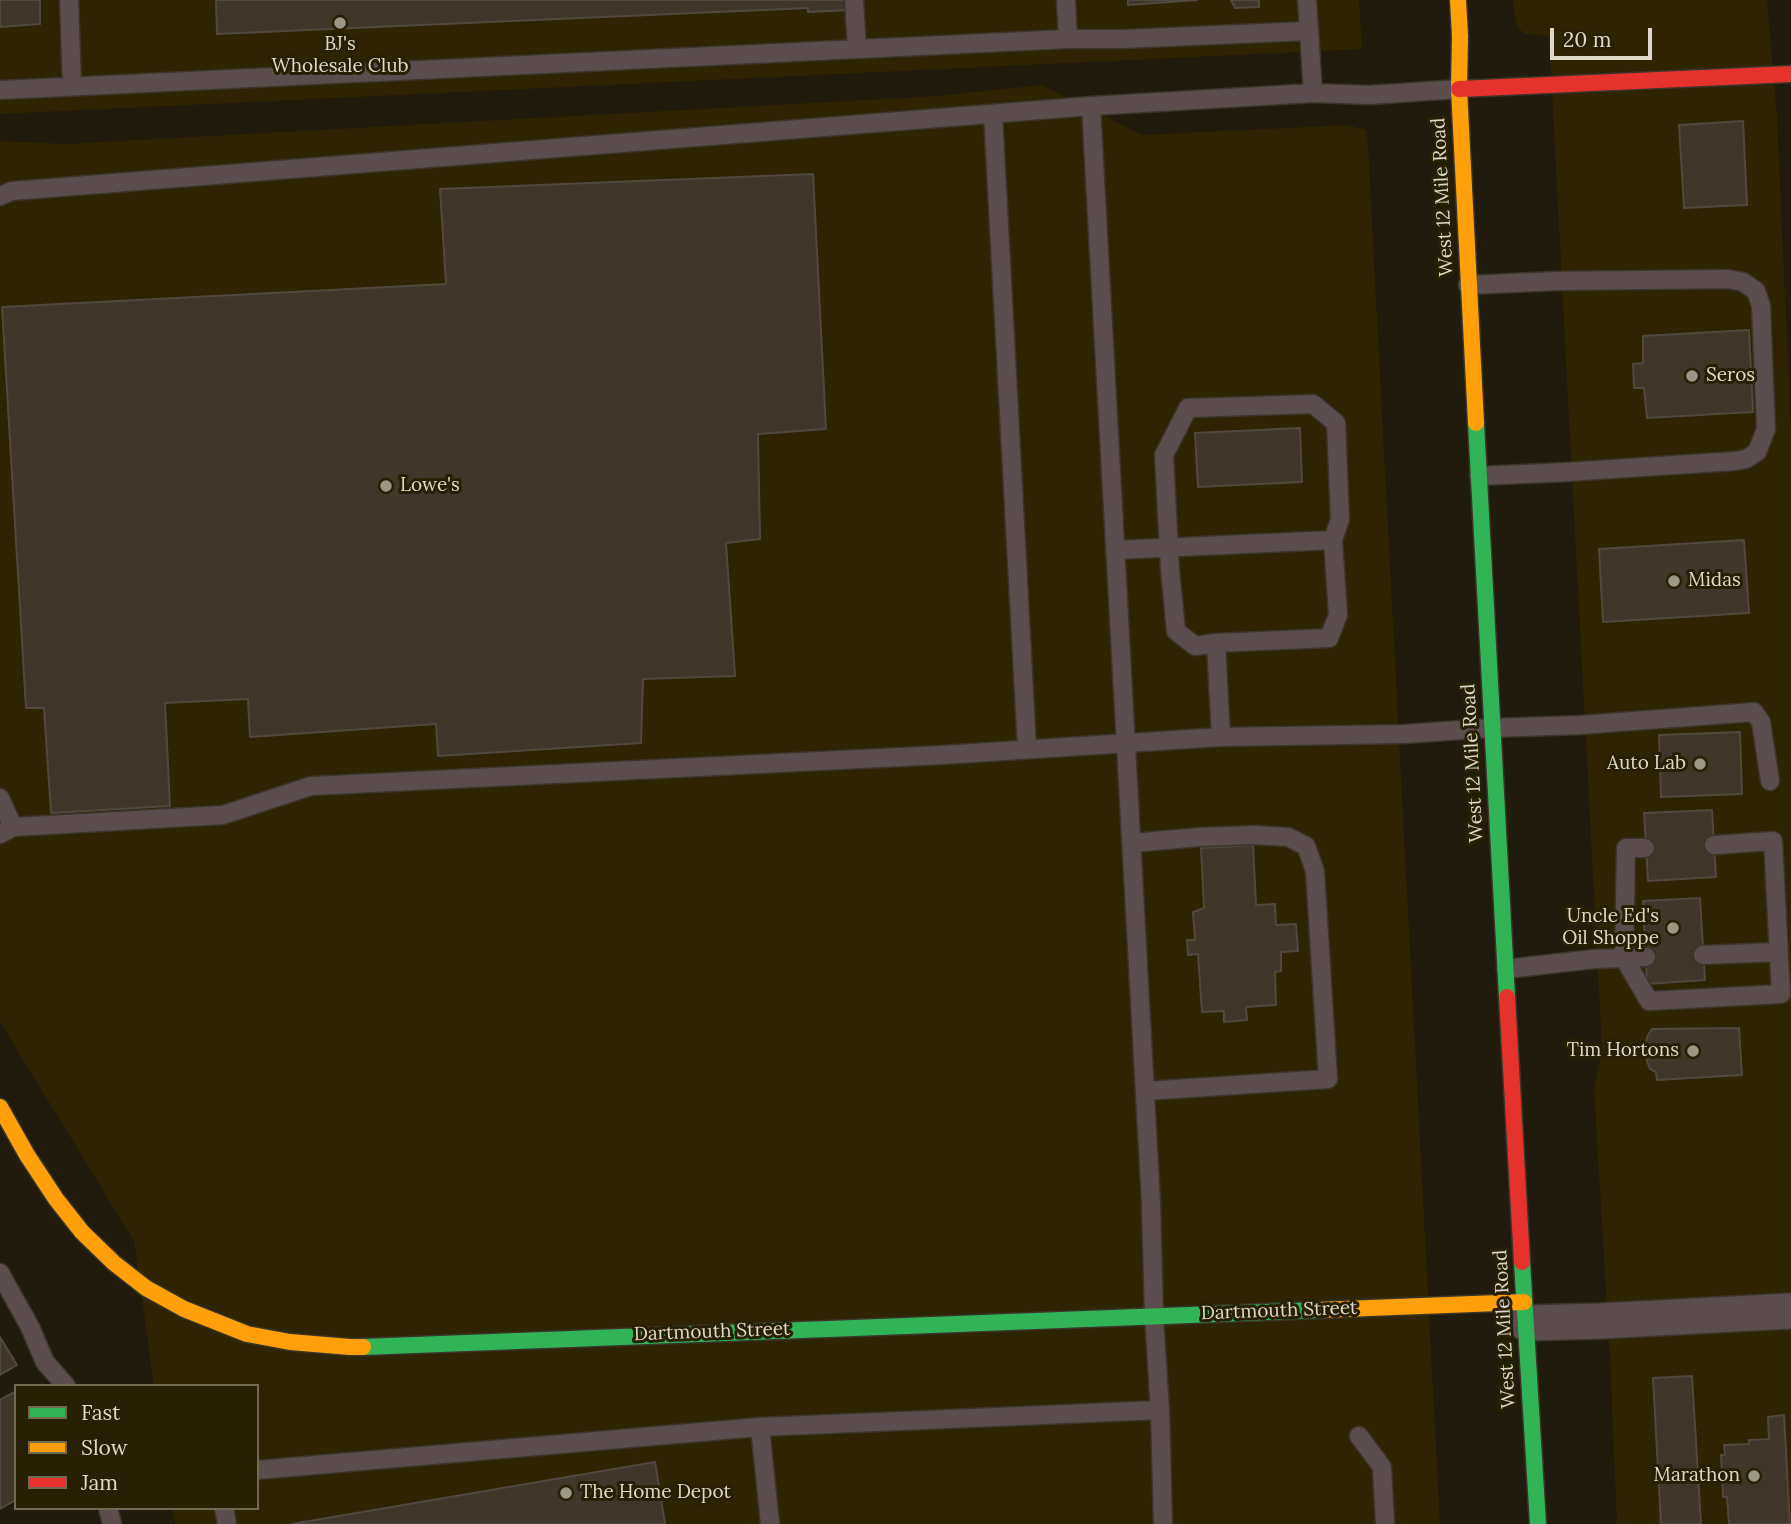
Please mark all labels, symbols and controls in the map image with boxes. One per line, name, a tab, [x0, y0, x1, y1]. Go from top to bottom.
scale bar	[1553, 14, 1654, 58]
marker: BJ's Wholesale Club	[332, 15, 348, 31]
text: 20 m	[1563, 26, 1612, 53]
place label: BJ's Wholesale Club	[271, 34, 409, 78]
street label: West 12 Mile Road	[1427, 117, 1459, 277]
place label: Seros	[1706, 365, 1755, 387]
marker: Seros	[1684, 368, 1700, 384]
place label: Lowe's	[400, 475, 460, 497]
marker: Lowe's	[378, 478, 394, 494]
place label: Midas	[1688, 570, 1741, 592]
marker: Midas	[1666, 573, 1682, 589]
street label: West 12 Mile Road	[1457, 683, 1489, 843]
place label: Auto Lab	[1607, 753, 1686, 775]
marker: Auto Lab	[1692, 756, 1708, 772]
place label: Uncle Ed's Oil Shoppe	[1562, 906, 1659, 950]
marker: Uncle Ed's Oil Shoppe	[1665, 920, 1681, 936]
place label: Tim Hortons	[1567, 1040, 1679, 1062]
marker: Tim Hortons	[1685, 1043, 1701, 1059]
street label: West 12 Mile Road	[1489, 1249, 1521, 1409]
street label: Dartmouth Street	[1200, 1297, 1358, 1325]
street label: Dartmouth Street	[633, 1318, 791, 1346]
legend	[14, 1384, 259, 1510]
text: Fast	[81, 1399, 120, 1426]
text: Slow	[81, 1434, 128, 1461]
place label: Marathon	[1654, 1465, 1740, 1487]
marker: Marathon	[1746, 1468, 1762, 1484]
text: Jam	[81, 1469, 118, 1496]
place label: The Home Depot	[580, 1482, 731, 1504]
marker: The Home Depot	[558, 1485, 574, 1501]

